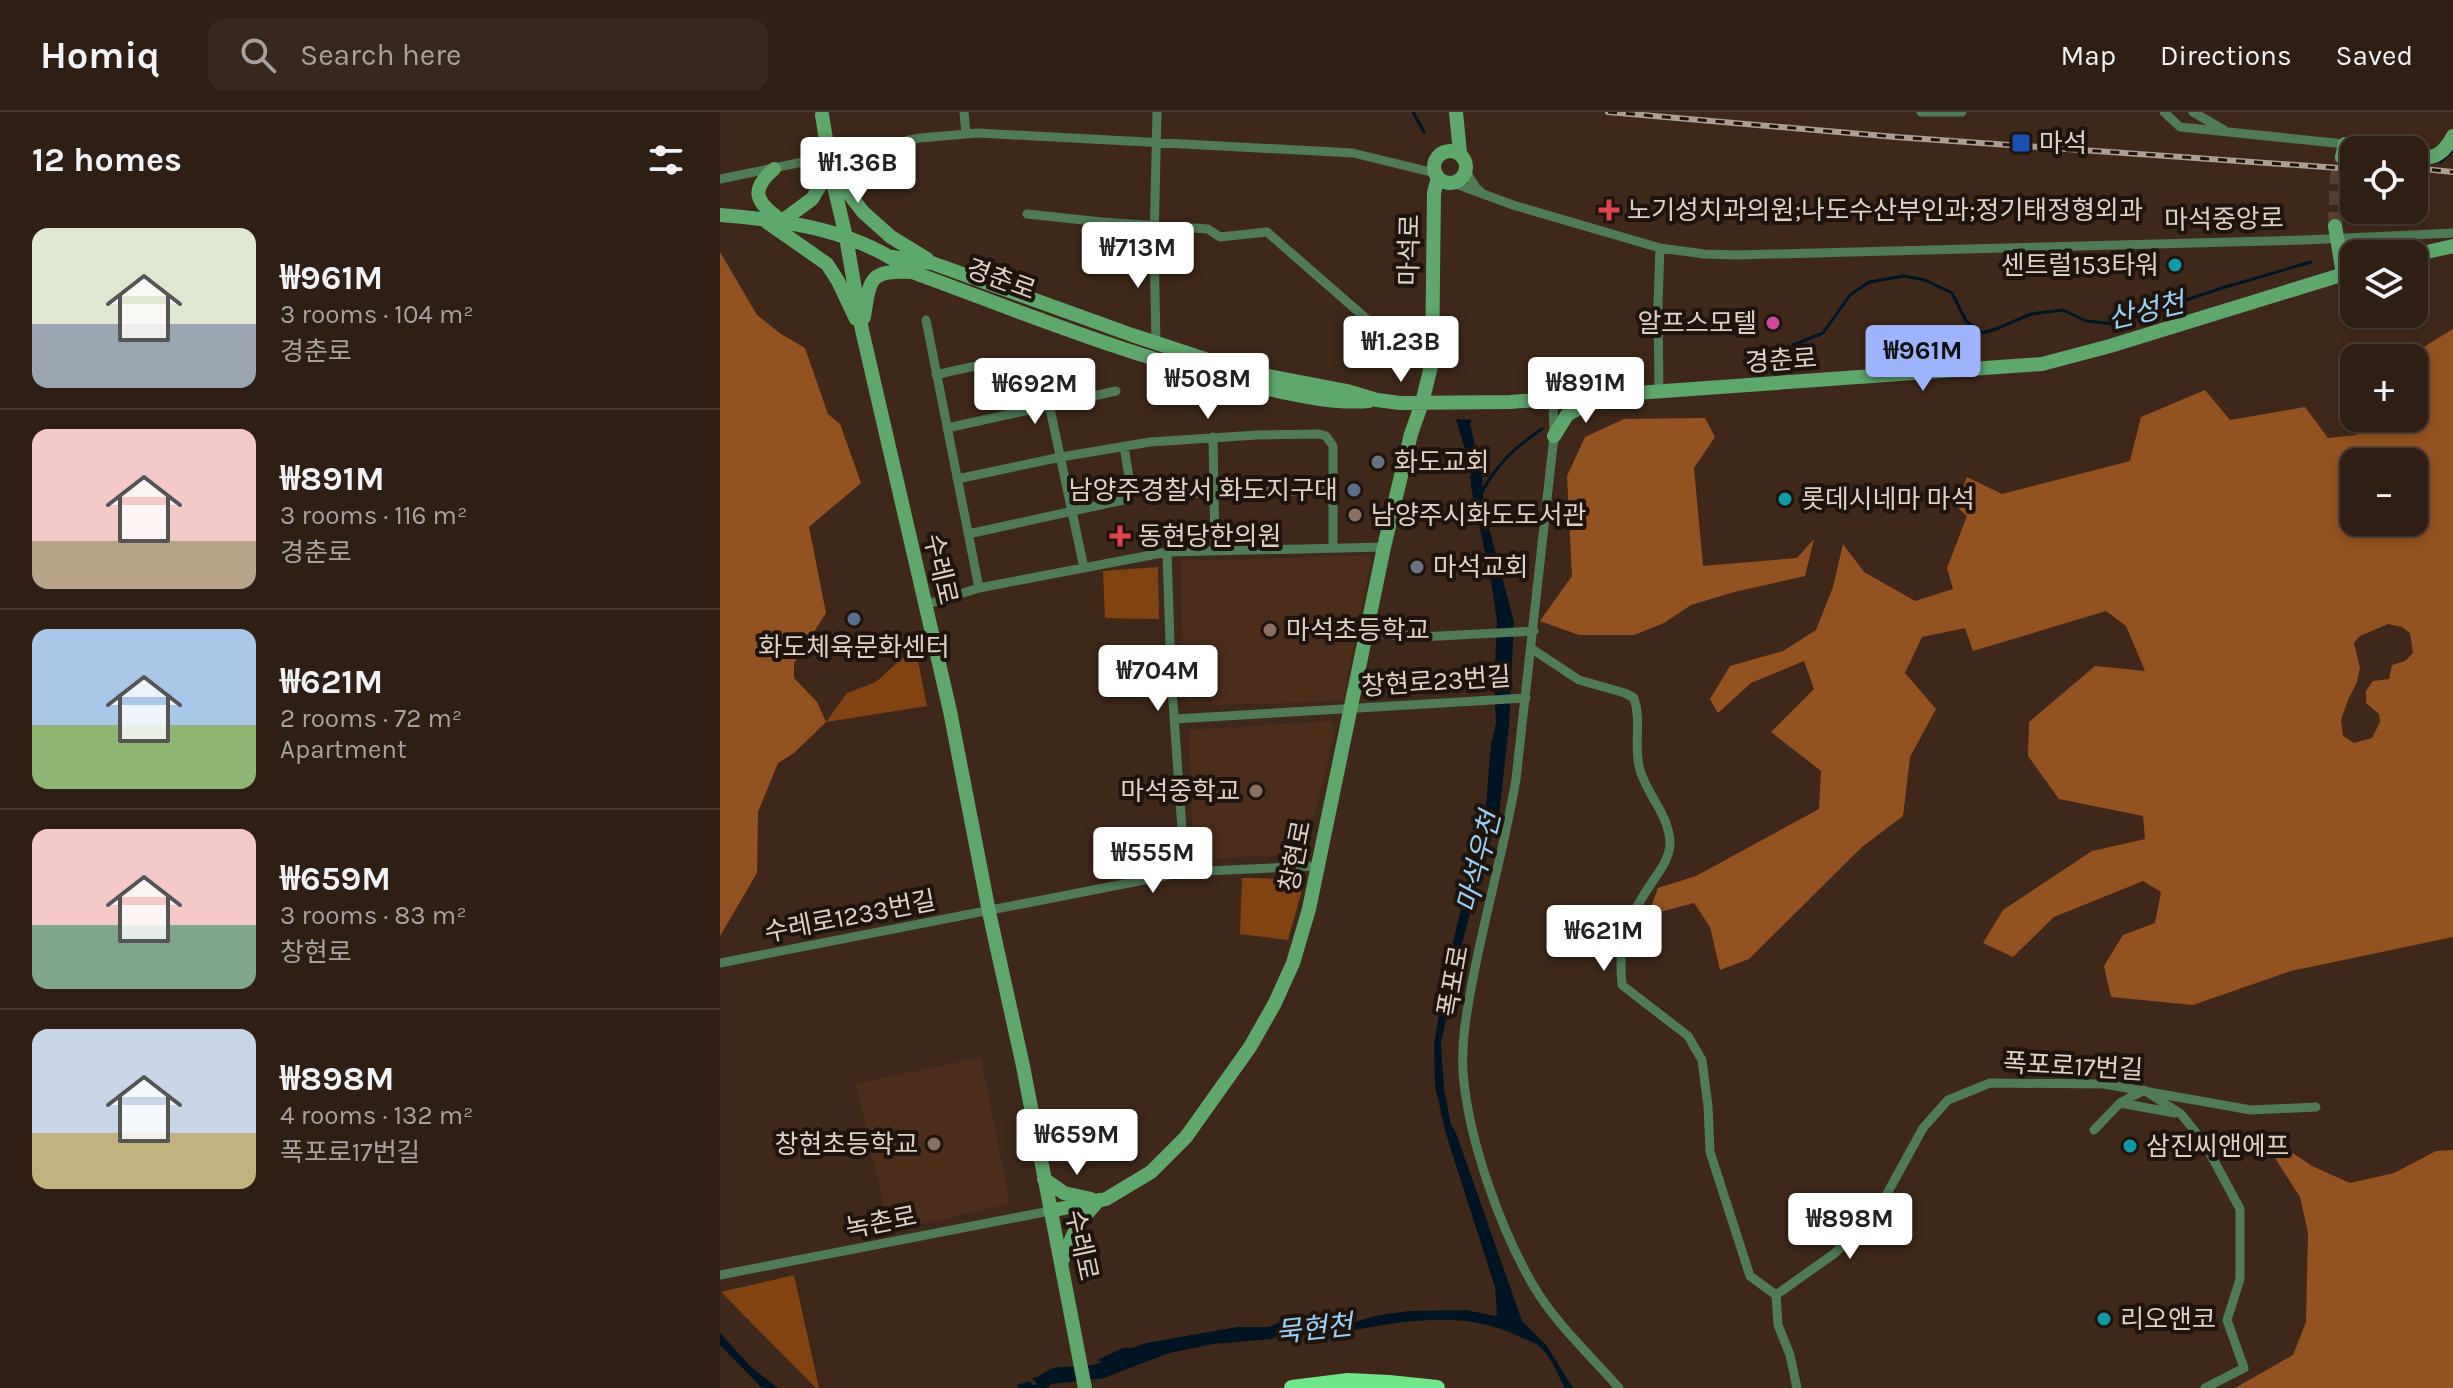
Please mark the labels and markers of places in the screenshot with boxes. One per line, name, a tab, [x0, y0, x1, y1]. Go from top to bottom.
place label: 마석	[2039, 128, 2087, 159]
marker: 마석	[2010, 132, 2032, 154]
pin: ₩1.36B	[793, 137, 923, 205]
place label: 노기성치과의원;나도수산부인과;정기태정형외과	[1627, 195, 2143, 226]
marker: 노기성치과의원;나도수산부인과;정기태정형외과	[1598, 199, 1620, 221]
pin: ₩713M	[1082, 222, 1194, 290]
place label: 센트럴153타워	[2001, 250, 2159, 281]
marker: 센트럴153타워	[2166, 256, 2184, 274]
place label: 알프스모텔	[1637, 308, 1757, 339]
marker: 알프스모텔	[1764, 314, 1782, 332]
pin: ₩1.23B	[1336, 316, 1466, 384]
pin: ₩961M	[1867, 325, 1979, 393]
pin: ₩508M	[1152, 353, 1264, 421]
pin: ₩891M	[1530, 357, 1642, 425]
pin: ₩692M	[979, 358, 1091, 426]
place label: 화도교회	[1394, 447, 1490, 478]
marker: 화도교회	[1369, 453, 1387, 471]
place label: 남양주경찰서 화도지구대	[1069, 475, 1338, 506]
marker: 남양주경찰서 화도지구대	[1345, 481, 1363, 499]
place label: 롯데시네마 마석	[1801, 484, 1975, 515]
marker: 롯데시네마 마석	[1776, 490, 1794, 508]
place label: 남양주시화도도서관	[1371, 500, 1586, 531]
marker: 남양주시화도도서관	[1346, 506, 1364, 524]
place label: 동현당한의원	[1138, 521, 1282, 552]
marker: 동현당한의원	[1109, 525, 1131, 547]
place label: 마석교회	[1433, 552, 1529, 583]
marker: 마석교회	[1408, 558, 1426, 576]
marker: 화도체육문화센터	[845, 610, 863, 628]
place label: 마석초등학교	[1286, 615, 1430, 646]
marker: 마석초등학교	[1261, 621, 1279, 639]
place label: 화도체육문화센터	[758, 632, 950, 663]
pin: ₩704M	[1102, 645, 1214, 713]
place label: 마석중학교	[1120, 776, 1240, 807]
marker: 마석중학교	[1247, 782, 1265, 800]
pin: ₩555M	[1097, 827, 1209, 895]
pin: ₩621M	[1548, 905, 1660, 973]
pin: ₩659M	[1021, 1109, 1133, 1177]
place label: 창현초등학교	[774, 1129, 918, 1160]
place label: 삼진씨앤에프	[2146, 1131, 2290, 1162]
marker: 창현초등학교	[925, 1135, 943, 1153]
marker: 삼진씨앤에프	[2121, 1137, 2139, 1155]
pin: ₩898M	[1794, 1193, 1906, 1261]
place label: 리오앤코	[2120, 1304, 2216, 1335]
marker: 리오앤코	[2095, 1310, 2113, 1328]

